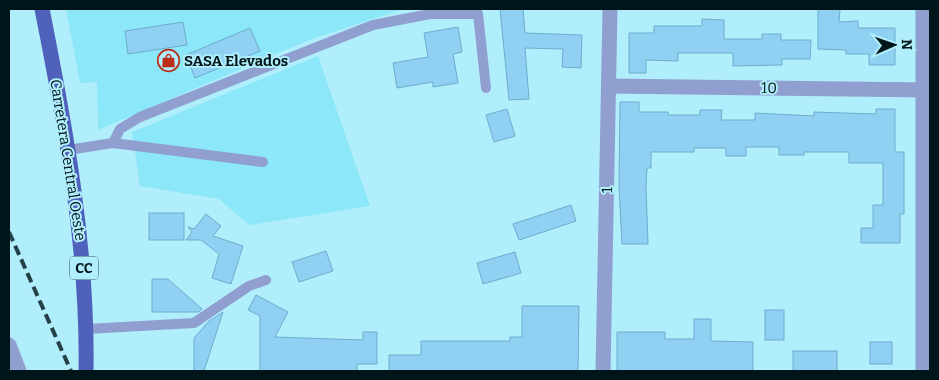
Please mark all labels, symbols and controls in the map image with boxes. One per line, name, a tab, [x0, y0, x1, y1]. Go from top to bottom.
north arrow	[869, 20, 919, 70]
text: N	[898, 39, 915, 50]
shop icon: SASA Elevados	[156, 49, 180, 73]
place label: SASA Elevados	[184, 52, 288, 70]
street label: Carretera Central Oeste	[46, 78, 90, 242]
street label: 10	[761, 79, 777, 97]
street label: 1	[598, 187, 616, 193]
road number: CC	[70, 256, 98, 280]

